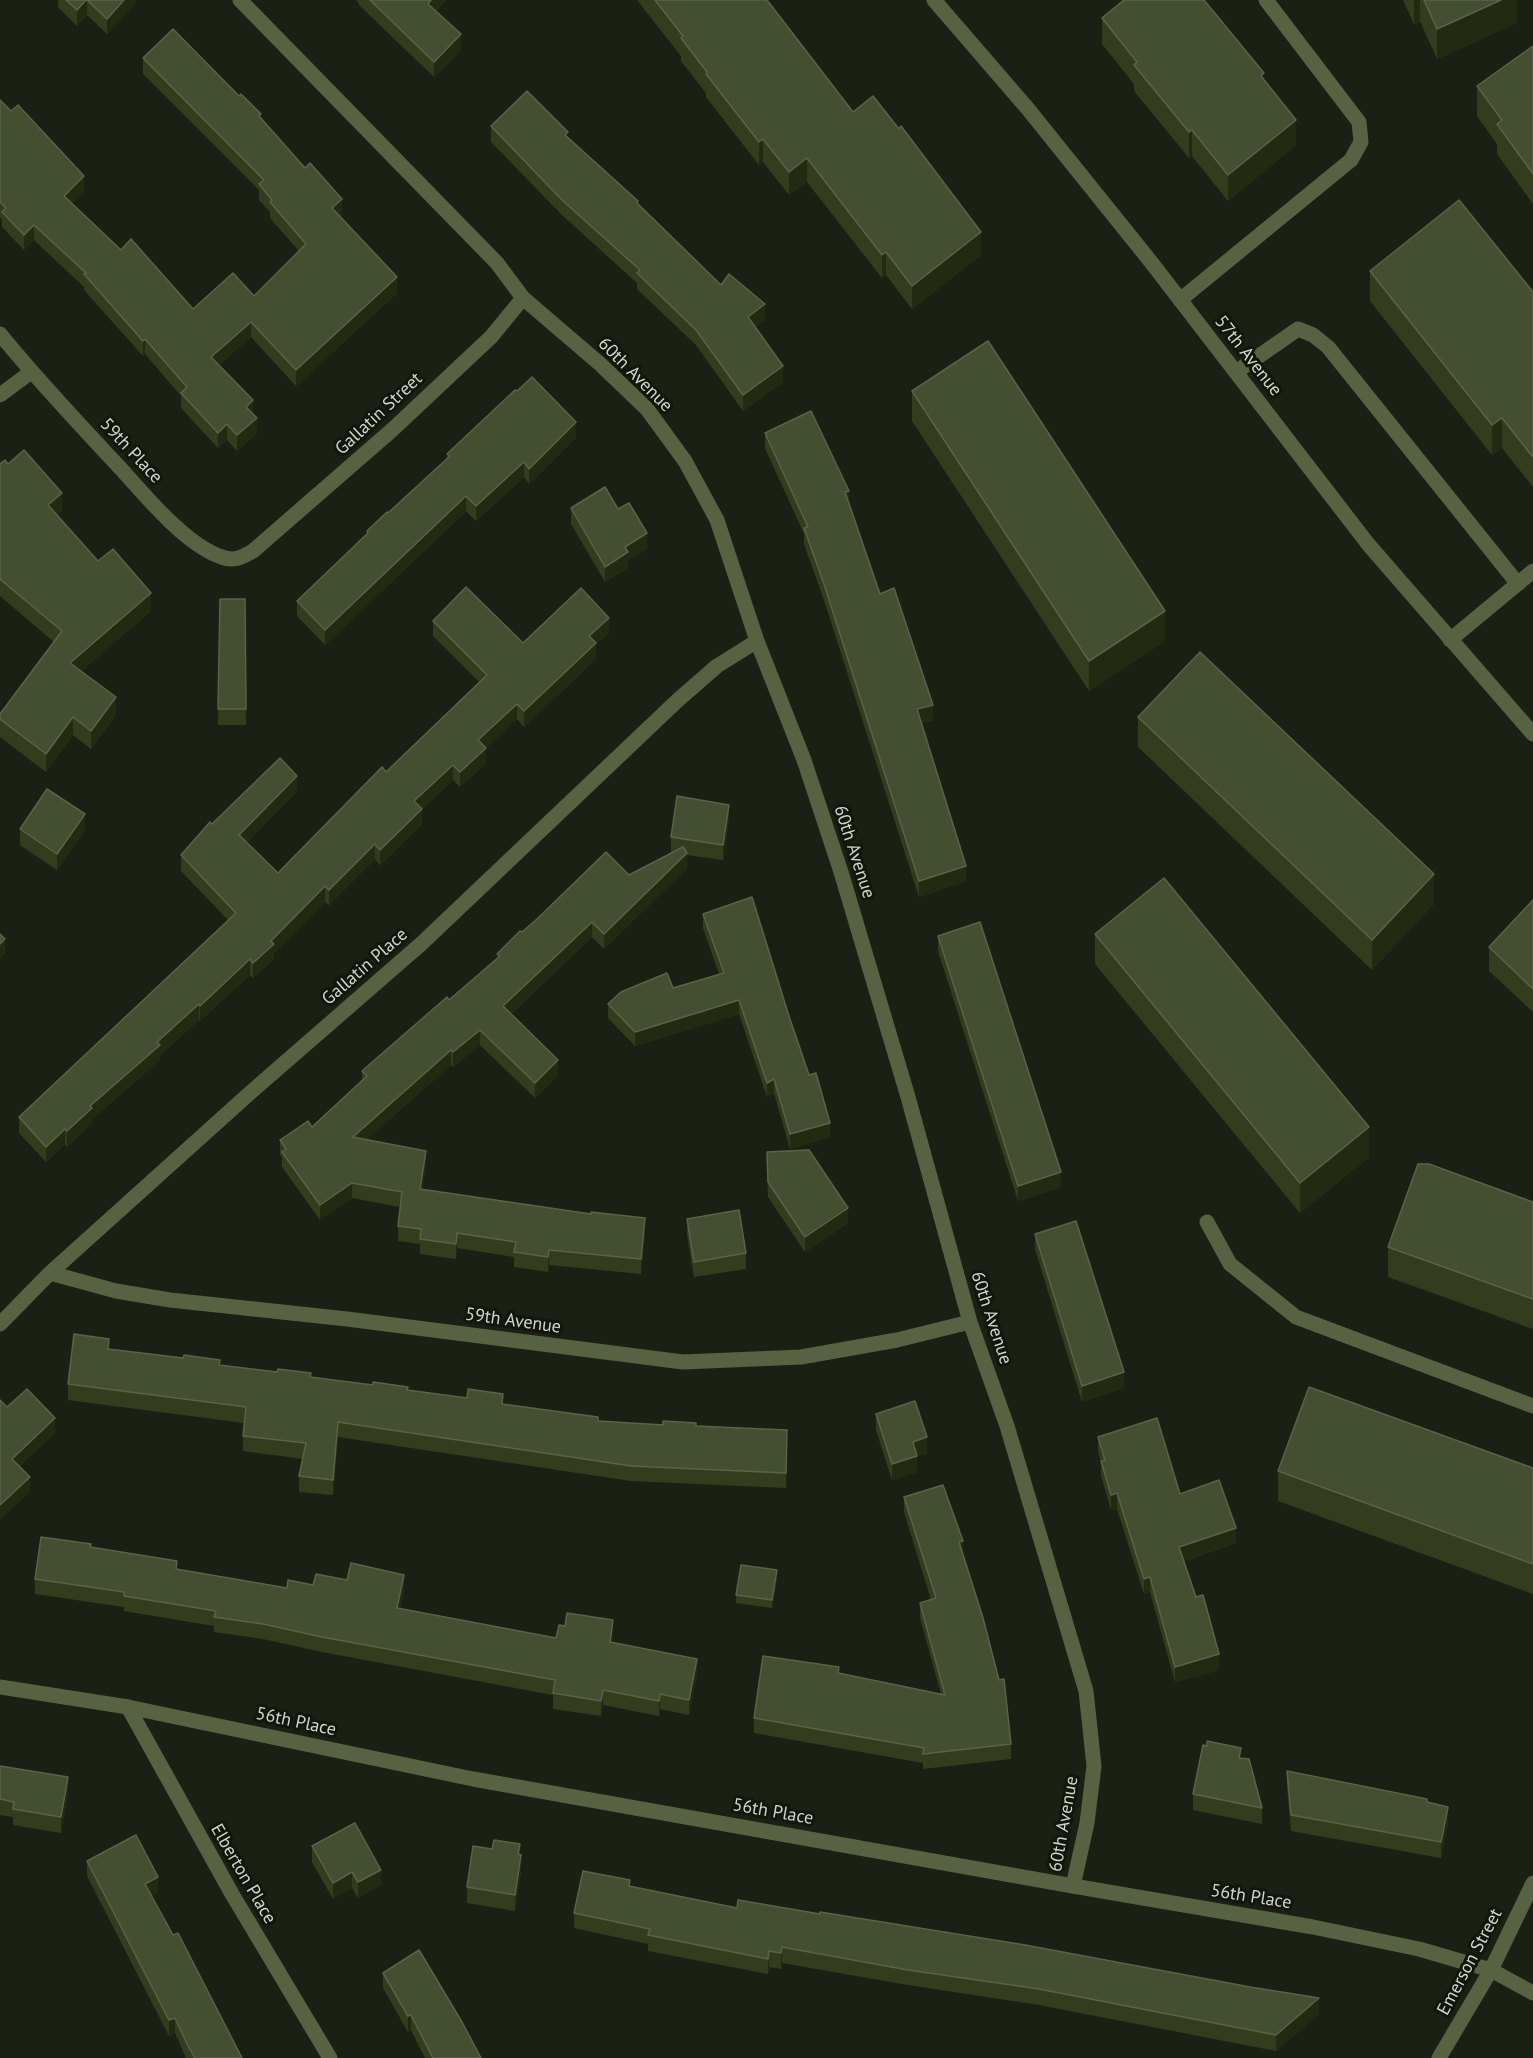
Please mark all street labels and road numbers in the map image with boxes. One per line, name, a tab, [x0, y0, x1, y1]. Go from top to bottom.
street label: 57th Avenue	[1210, 311, 1286, 401]
street label: 60th Avenue	[593, 333, 677, 417]
street label: Gallatin Street	[331, 368, 427, 460]
street label: 59th Place	[95, 414, 167, 488]
street label: 60th Avenue	[829, 803, 879, 901]
street label: Gallatin Place	[318, 924, 412, 1010]
street label: 60th Avenue	[966, 1269, 1016, 1367]
street label: 59th Avenue	[464, 1304, 562, 1338]
street label: 56th Place	[254, 1703, 338, 1741]
street label: 60th Avenue	[1045, 1775, 1083, 1873]
street label: 56th Place	[731, 1794, 815, 1830]
street label: Elberton Place	[206, 1820, 280, 1928]
street label: 56th Place	[1209, 1880, 1293, 1914]
street label: Emerson Street	[1433, 1905, 1507, 2019]

